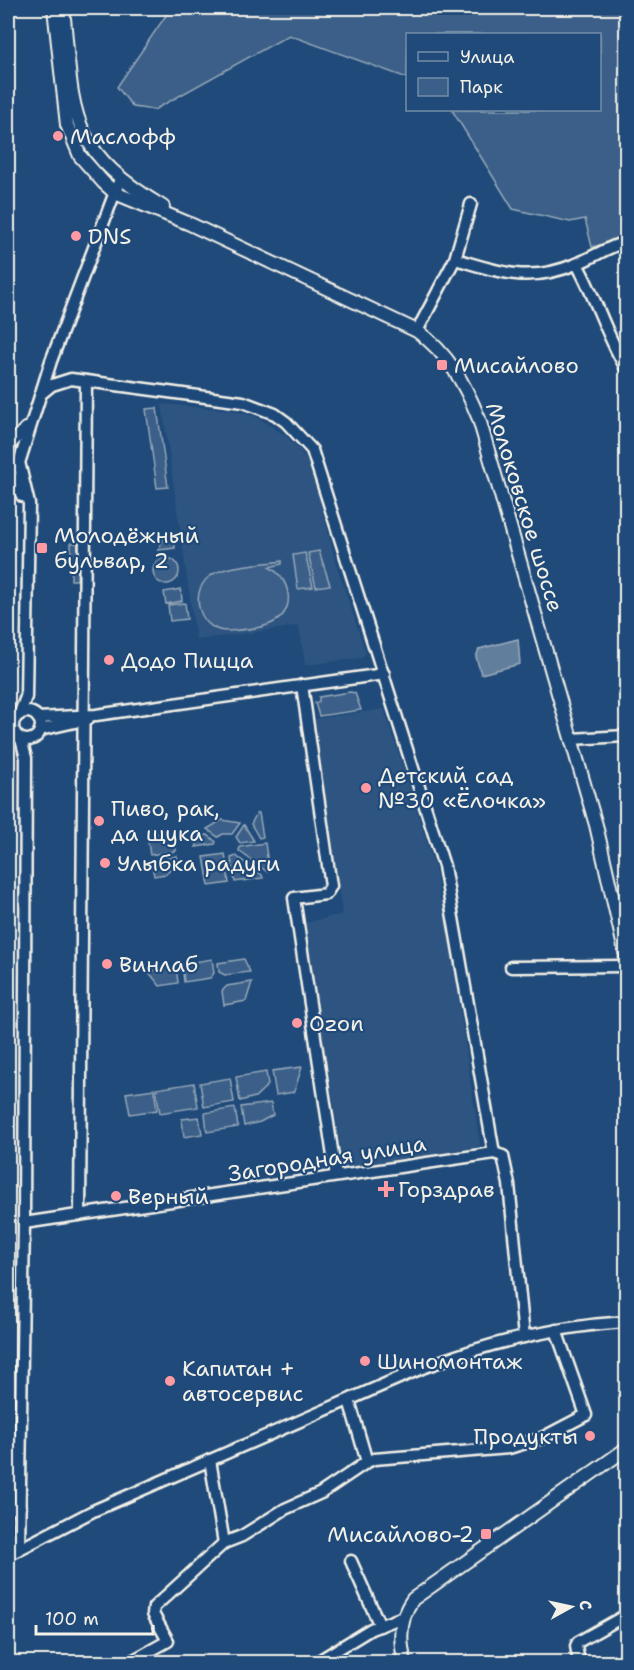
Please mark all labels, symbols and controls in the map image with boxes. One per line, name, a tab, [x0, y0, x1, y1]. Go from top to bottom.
legend	[406, 33, 601, 111]
text: Улица	[460, 45, 514, 69]
text: Парк	[460, 75, 503, 99]
place label: Маслофф	[70, 122, 176, 151]
marker: Маслофф	[51, 129, 65, 143]
place label: DNS	[88, 222, 131, 251]
marker: DNS	[69, 229, 83, 243]
place label: Мисайлово	[454, 351, 579, 380]
marker: Мисайлово	[435, 358, 449, 372]
street label: Молоковское шоссе	[479, 399, 570, 615]
place label: Молодёжный бульвар, 2	[54, 521, 199, 575]
marker: Молодёжный бульвар, 2	[35, 541, 49, 555]
place label: Додо Пицца	[121, 646, 254, 675]
marker: Додо Пицца	[102, 653, 116, 667]
place label: Детский сад №30 «Ёлочка»	[378, 761, 546, 815]
marker: Детский сад №30 «Ёлочка»	[359, 781, 373, 795]
place label: Пиво, рак, да щука	[111, 794, 220, 848]
marker: Пиво, рак, да щука	[92, 814, 106, 828]
place label: Улыбка радуги	[117, 849, 280, 878]
marker: Улыбка радуги	[98, 856, 112, 870]
place label: Винлаб	[119, 950, 198, 979]
marker: Винлаб	[100, 957, 114, 971]
place label: Ozon	[309, 1009, 364, 1038]
marker: Ozon	[290, 1016, 304, 1030]
street label: Загородная улица	[226, 1128, 428, 1188]
place label: Горздрав	[398, 1175, 495, 1204]
place label: Верный	[128, 1182, 209, 1211]
marker: Горздрав	[379, 1182, 393, 1196]
marker: Верный	[109, 1189, 123, 1203]
place label: Шиномонтаж	[377, 1347, 523, 1376]
place label: Капитан + автосервис	[182, 1354, 304, 1408]
marker: Шиномонтаж	[358, 1354, 372, 1368]
marker: Капитан + автосервис	[163, 1374, 177, 1388]
place label: Продукты	[473, 1422, 578, 1451]
marker: Продукты	[583, 1429, 597, 1443]
place label: Мисайлово-2	[327, 1520, 474, 1549]
marker: Мисайлово-2	[479, 1527, 493, 1541]
north arrow	[541, 1577, 601, 1637]
scale bar	[36, 1598, 153, 1636]
text: С	[574, 1599, 596, 1611]
text: 100 m	[45, 1607, 99, 1631]

